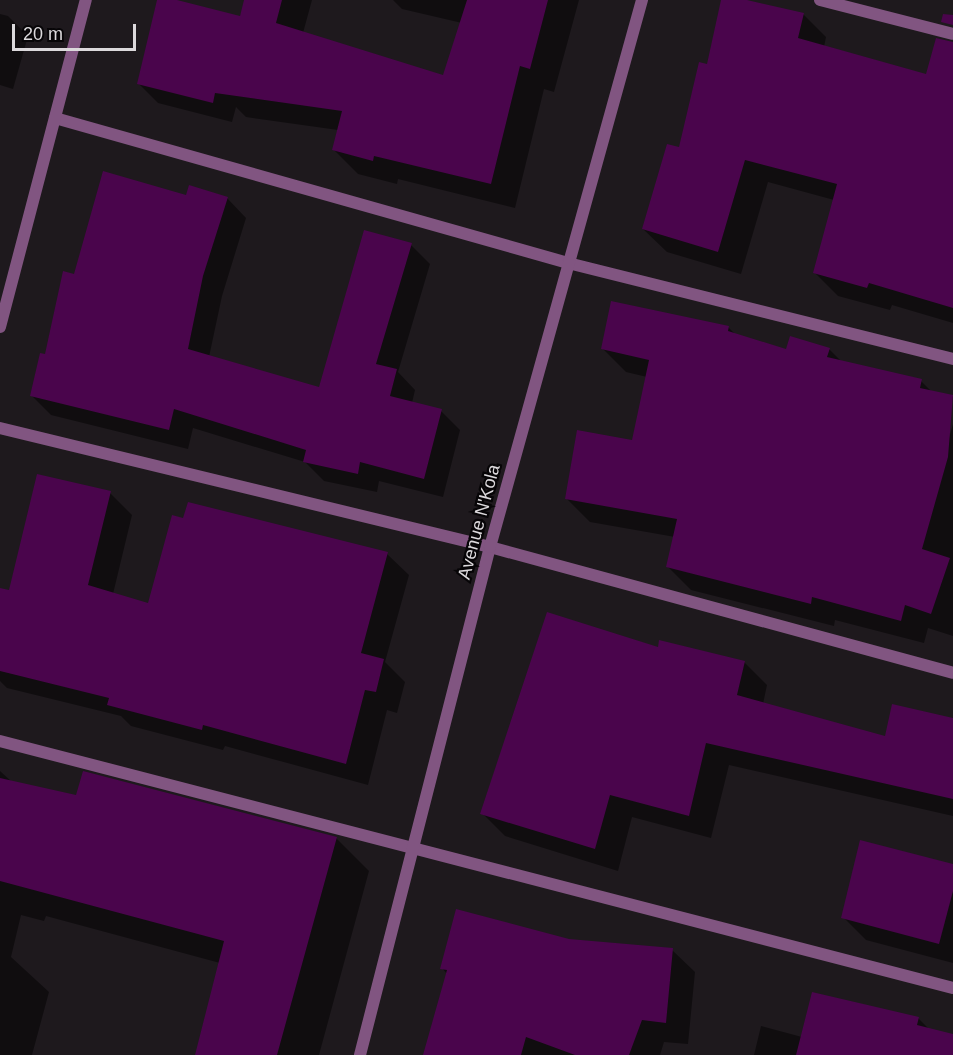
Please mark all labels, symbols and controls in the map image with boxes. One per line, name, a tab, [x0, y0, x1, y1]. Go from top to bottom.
scale bar	[15, 12, 140, 50]
text: 20 m	[23, 24, 63, 44]
street label: Avenue N'Kola	[453, 462, 505, 582]

